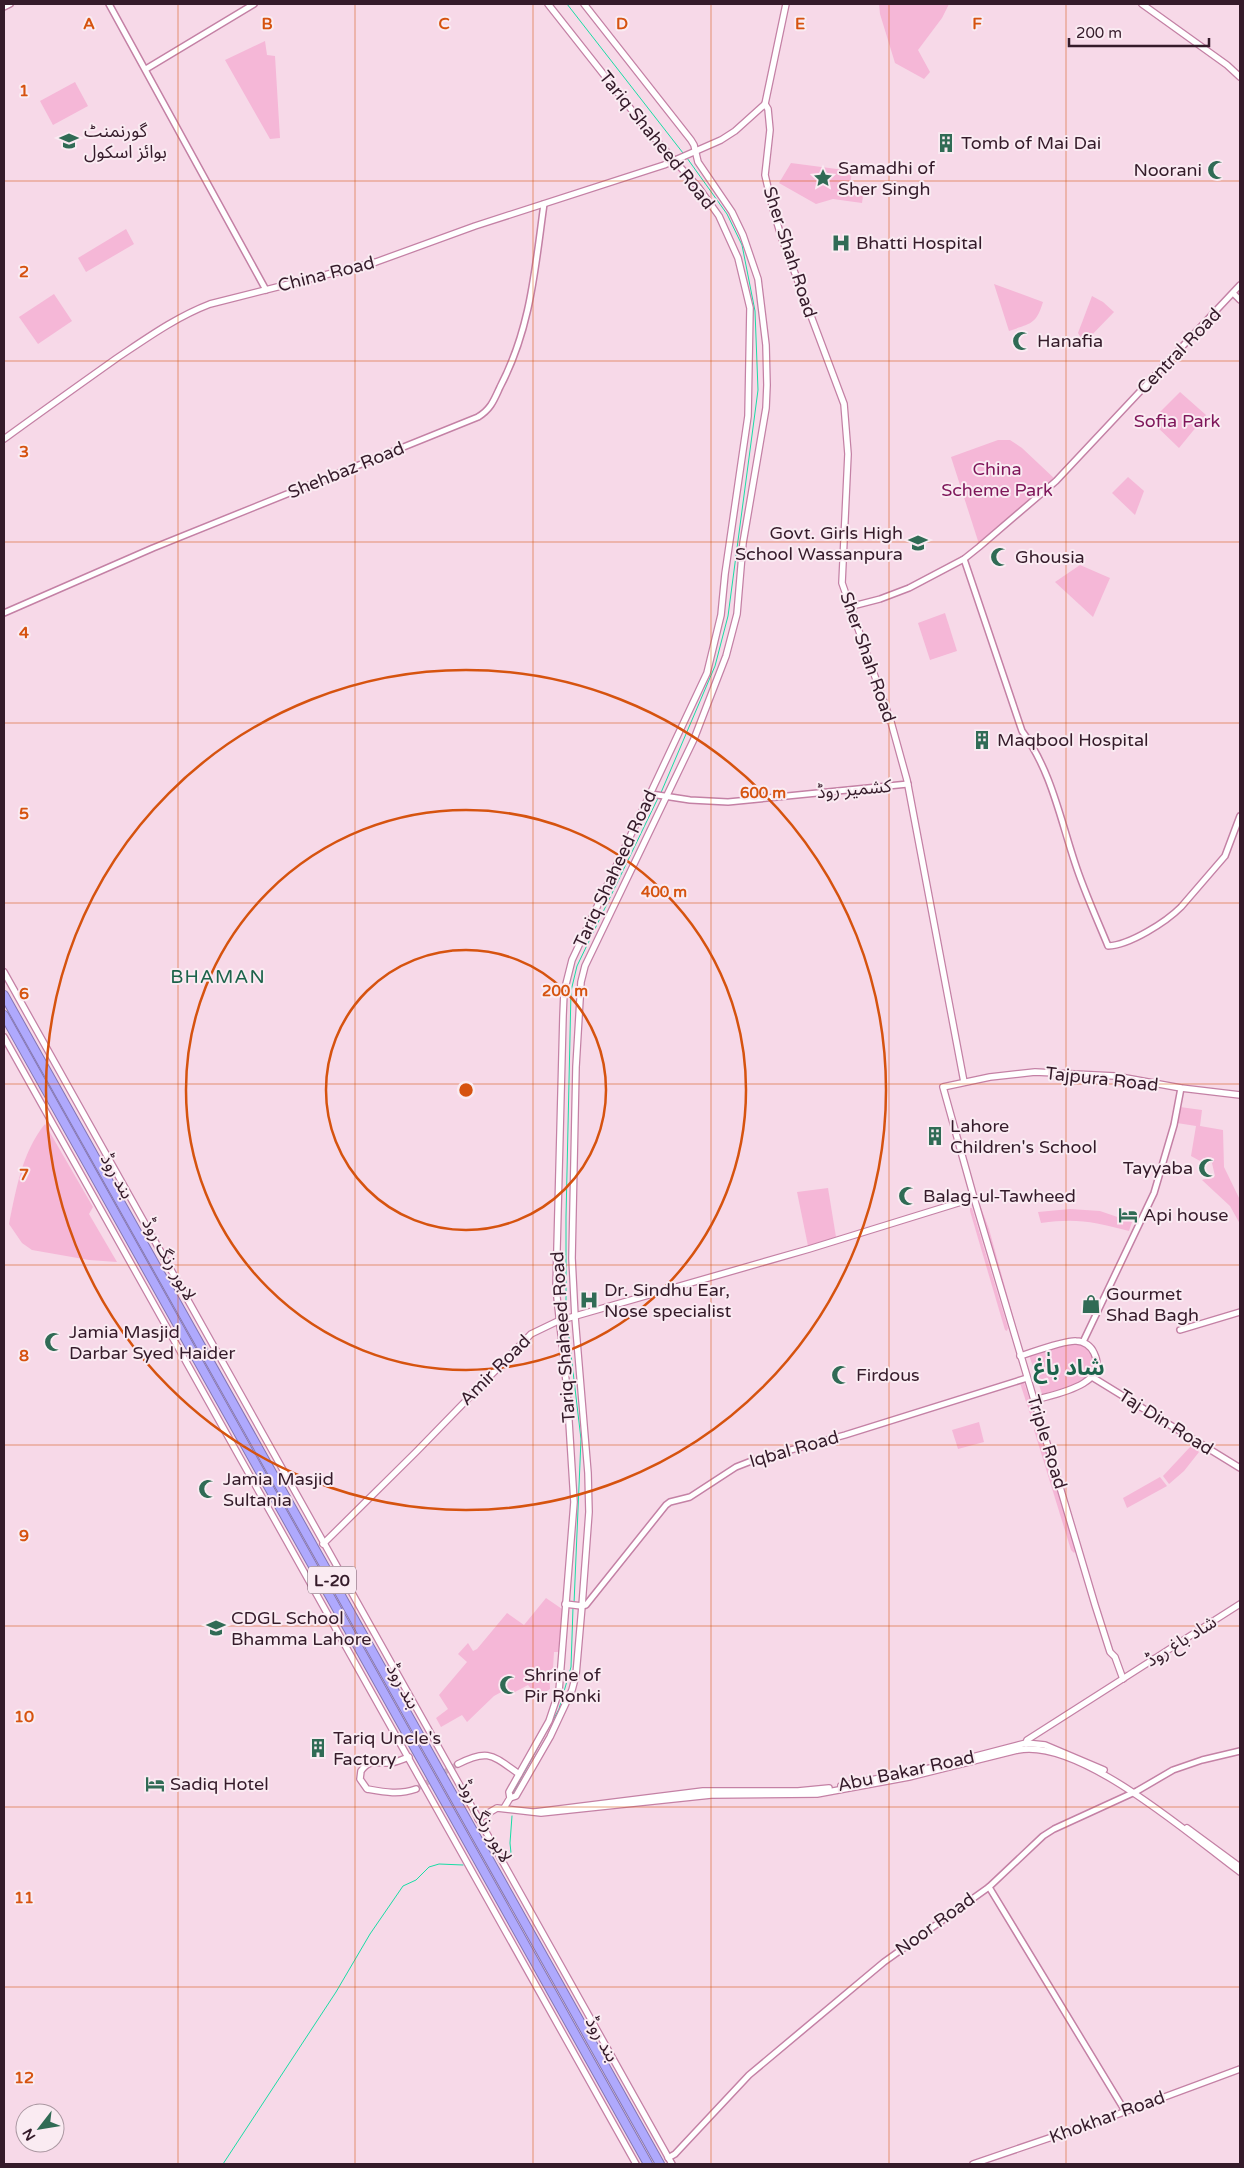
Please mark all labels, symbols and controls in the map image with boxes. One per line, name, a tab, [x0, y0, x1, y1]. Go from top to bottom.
text: A	[83, 14, 95, 34]
text: B	[261, 14, 273, 34]
text: C	[438, 14, 450, 34]
text: D	[616, 14, 628, 34]
text: E	[795, 14, 805, 34]
text: F	[972, 14, 982, 34]
scale bar	[1069, 15, 1209, 47]
text: 200 m	[1076, 24, 1122, 42]
street label: Tariq Shaheed Road	[594, 66, 720, 214]
text: 1	[19, 81, 29, 101]
place label: گورنمنٹ بوائز اسکول	[84, 120, 167, 163]
school or university icon: گورنمنٹ بوائز اسکول	[58, 130, 80, 152]
building icon: Tomb of Mai Dai	[935, 132, 957, 154]
place label: Tomb of Mai Dai	[961, 132, 1101, 154]
place label: Samadhi of Sher Singh	[838, 157, 935, 200]
place label: Noorani	[1133, 159, 1202, 181]
mosque icon: Noorani	[1206, 159, 1228, 181]
place icon: Samadhi of Sher Singh	[812, 167, 834, 189]
street label: Sher Shah Road	[758, 184, 822, 320]
hospital icon: Bhatti Hospital	[830, 232, 852, 254]
place label: Bhatti Hospital	[856, 232, 982, 254]
street label: China Road	[275, 251, 377, 297]
text: 2	[19, 262, 29, 282]
street label: Central Road	[1132, 303, 1226, 399]
mosque icon: Hanafia	[1011, 330, 1033, 352]
place label: Hanafia	[1037, 330, 1103, 352]
park label: Sofia Park	[1134, 410, 1221, 432]
street label: Shehbaz Road	[285, 437, 407, 503]
text: 3	[19, 442, 29, 462]
park label: China Scheme Park	[941, 458, 1053, 501]
place label: Govt. Girls High School Wassanpura	[735, 522, 903, 565]
school or university icon: Govt. Girls High School Wassanpura	[907, 532, 929, 554]
mosque icon: Ghousia	[989, 546, 1011, 568]
place label: Ghousia	[1015, 546, 1085, 568]
street label: Sher Shah Road	[835, 589, 901, 725]
text: 4	[19, 623, 29, 643]
building icon: Maqbool Hospital	[971, 729, 993, 751]
place label: Maqbool Hospital	[997, 729, 1149, 751]
street label: کشمیر روڈ	[816, 775, 893, 803]
text: 600 m	[740, 784, 786, 802]
street label: Tariq Shaheed Road	[569, 787, 661, 951]
text: 5	[19, 804, 29, 824]
text: 400 m	[641, 883, 687, 901]
district label: BHAMAN	[170, 966, 266, 988]
text: 200 m	[542, 982, 588, 1000]
text: 6	[19, 984, 29, 1004]
street label: Tajpura Road	[1044, 1062, 1160, 1096]
centre of rings	[457, 1081, 475, 1099]
place label: Lahore Children's School	[950, 1115, 1097, 1158]
building icon: Lahore Children's School	[924, 1125, 946, 1147]
street label: بند روڈ	[96, 1149, 138, 1203]
place label: Tayyaba	[1123, 1157, 1193, 1179]
mosque icon: Tayyaba	[1197, 1157, 1219, 1179]
text: 7	[19, 1165, 29, 1185]
mosque icon: Balag-ul-Tawheed	[897, 1185, 919, 1207]
place label: Balag-ul-Tawheed	[923, 1185, 1076, 1207]
hotel icon: Api house	[1117, 1204, 1139, 1226]
place label: Api house	[1143, 1204, 1229, 1226]
street label: لاہور رنگ روڈ	[137, 1214, 201, 1304]
street label: Tariq Shaheed Road	[546, 1251, 580, 1423]
place label: Dr. Sindhu Ear, Nose specialist	[604, 1279, 732, 1322]
place label: Gourmet Shad Bagh	[1106, 1283, 1199, 1326]
hospital icon: Dr. Sindhu Ear, Nose specialist	[578, 1289, 600, 1311]
shop icon: Gourmet Shad Bagh	[1080, 1293, 1102, 1315]
place label: Jamia Masjid Darbar Syed Haider	[69, 1321, 235, 1364]
street label: Amir Road	[455, 1330, 535, 1410]
mosque icon: Jamia Masjid Darbar Syed Haider	[43, 1331, 65, 1353]
text: 8	[19, 1346, 29, 1366]
district label: شاد باٰغ	[1033, 1352, 1105, 1384]
mosque icon: Firdous	[830, 1364, 852, 1386]
place label: Firdous	[856, 1364, 920, 1386]
street label: Taj Din Road	[1115, 1384, 1217, 1460]
street label: Triple Road	[1022, 1392, 1072, 1492]
street label: Iqbal Road	[747, 1426, 841, 1472]
place label: Jamia Masjid Sultania	[223, 1468, 334, 1511]
mosque icon: Jamia Masjid Sultania	[197, 1478, 219, 1500]
text: 9	[19, 1526, 29, 1546]
road number: L-20	[308, 1566, 356, 1594]
place label: CDGL School Bhamma Lahore	[231, 1607, 371, 1650]
street label: شاد باغ روڈ	[1141, 1611, 1222, 1674]
school or university icon: CDGL School Bhamma Lahore	[205, 1617, 227, 1639]
street label: بند روڈ	[382, 1659, 424, 1713]
place label: Shrine of Pir Ronki	[524, 1664, 601, 1707]
mosque icon: Shrine of Pir Ronki	[498, 1674, 520, 1696]
text: 10	[14, 1707, 34, 1727]
place label: Tariq Uncle's Factory	[333, 1727, 441, 1770]
building icon: Tariq Uncle's Factory	[307, 1737, 329, 1759]
street label: Abu Bakar Road	[836, 1746, 976, 1796]
hotel icon: Sadiq Hotel	[144, 1773, 166, 1795]
place label: Sadiq Hotel	[170, 1773, 269, 1795]
street label: لاہور رنگ روڈ	[453, 1776, 517, 1866]
text: 11	[14, 1888, 34, 1908]
street label: Noor Road	[891, 1888, 979, 1960]
street label: بند روڈ	[581, 2012, 623, 2066]
text: 12	[14, 2068, 34, 2088]
street label: Khokhar Road	[1046, 2086, 1168, 2148]
north arrow	[15, 2103, 65, 2153]
text: N	[19, 2125, 39, 2144]

